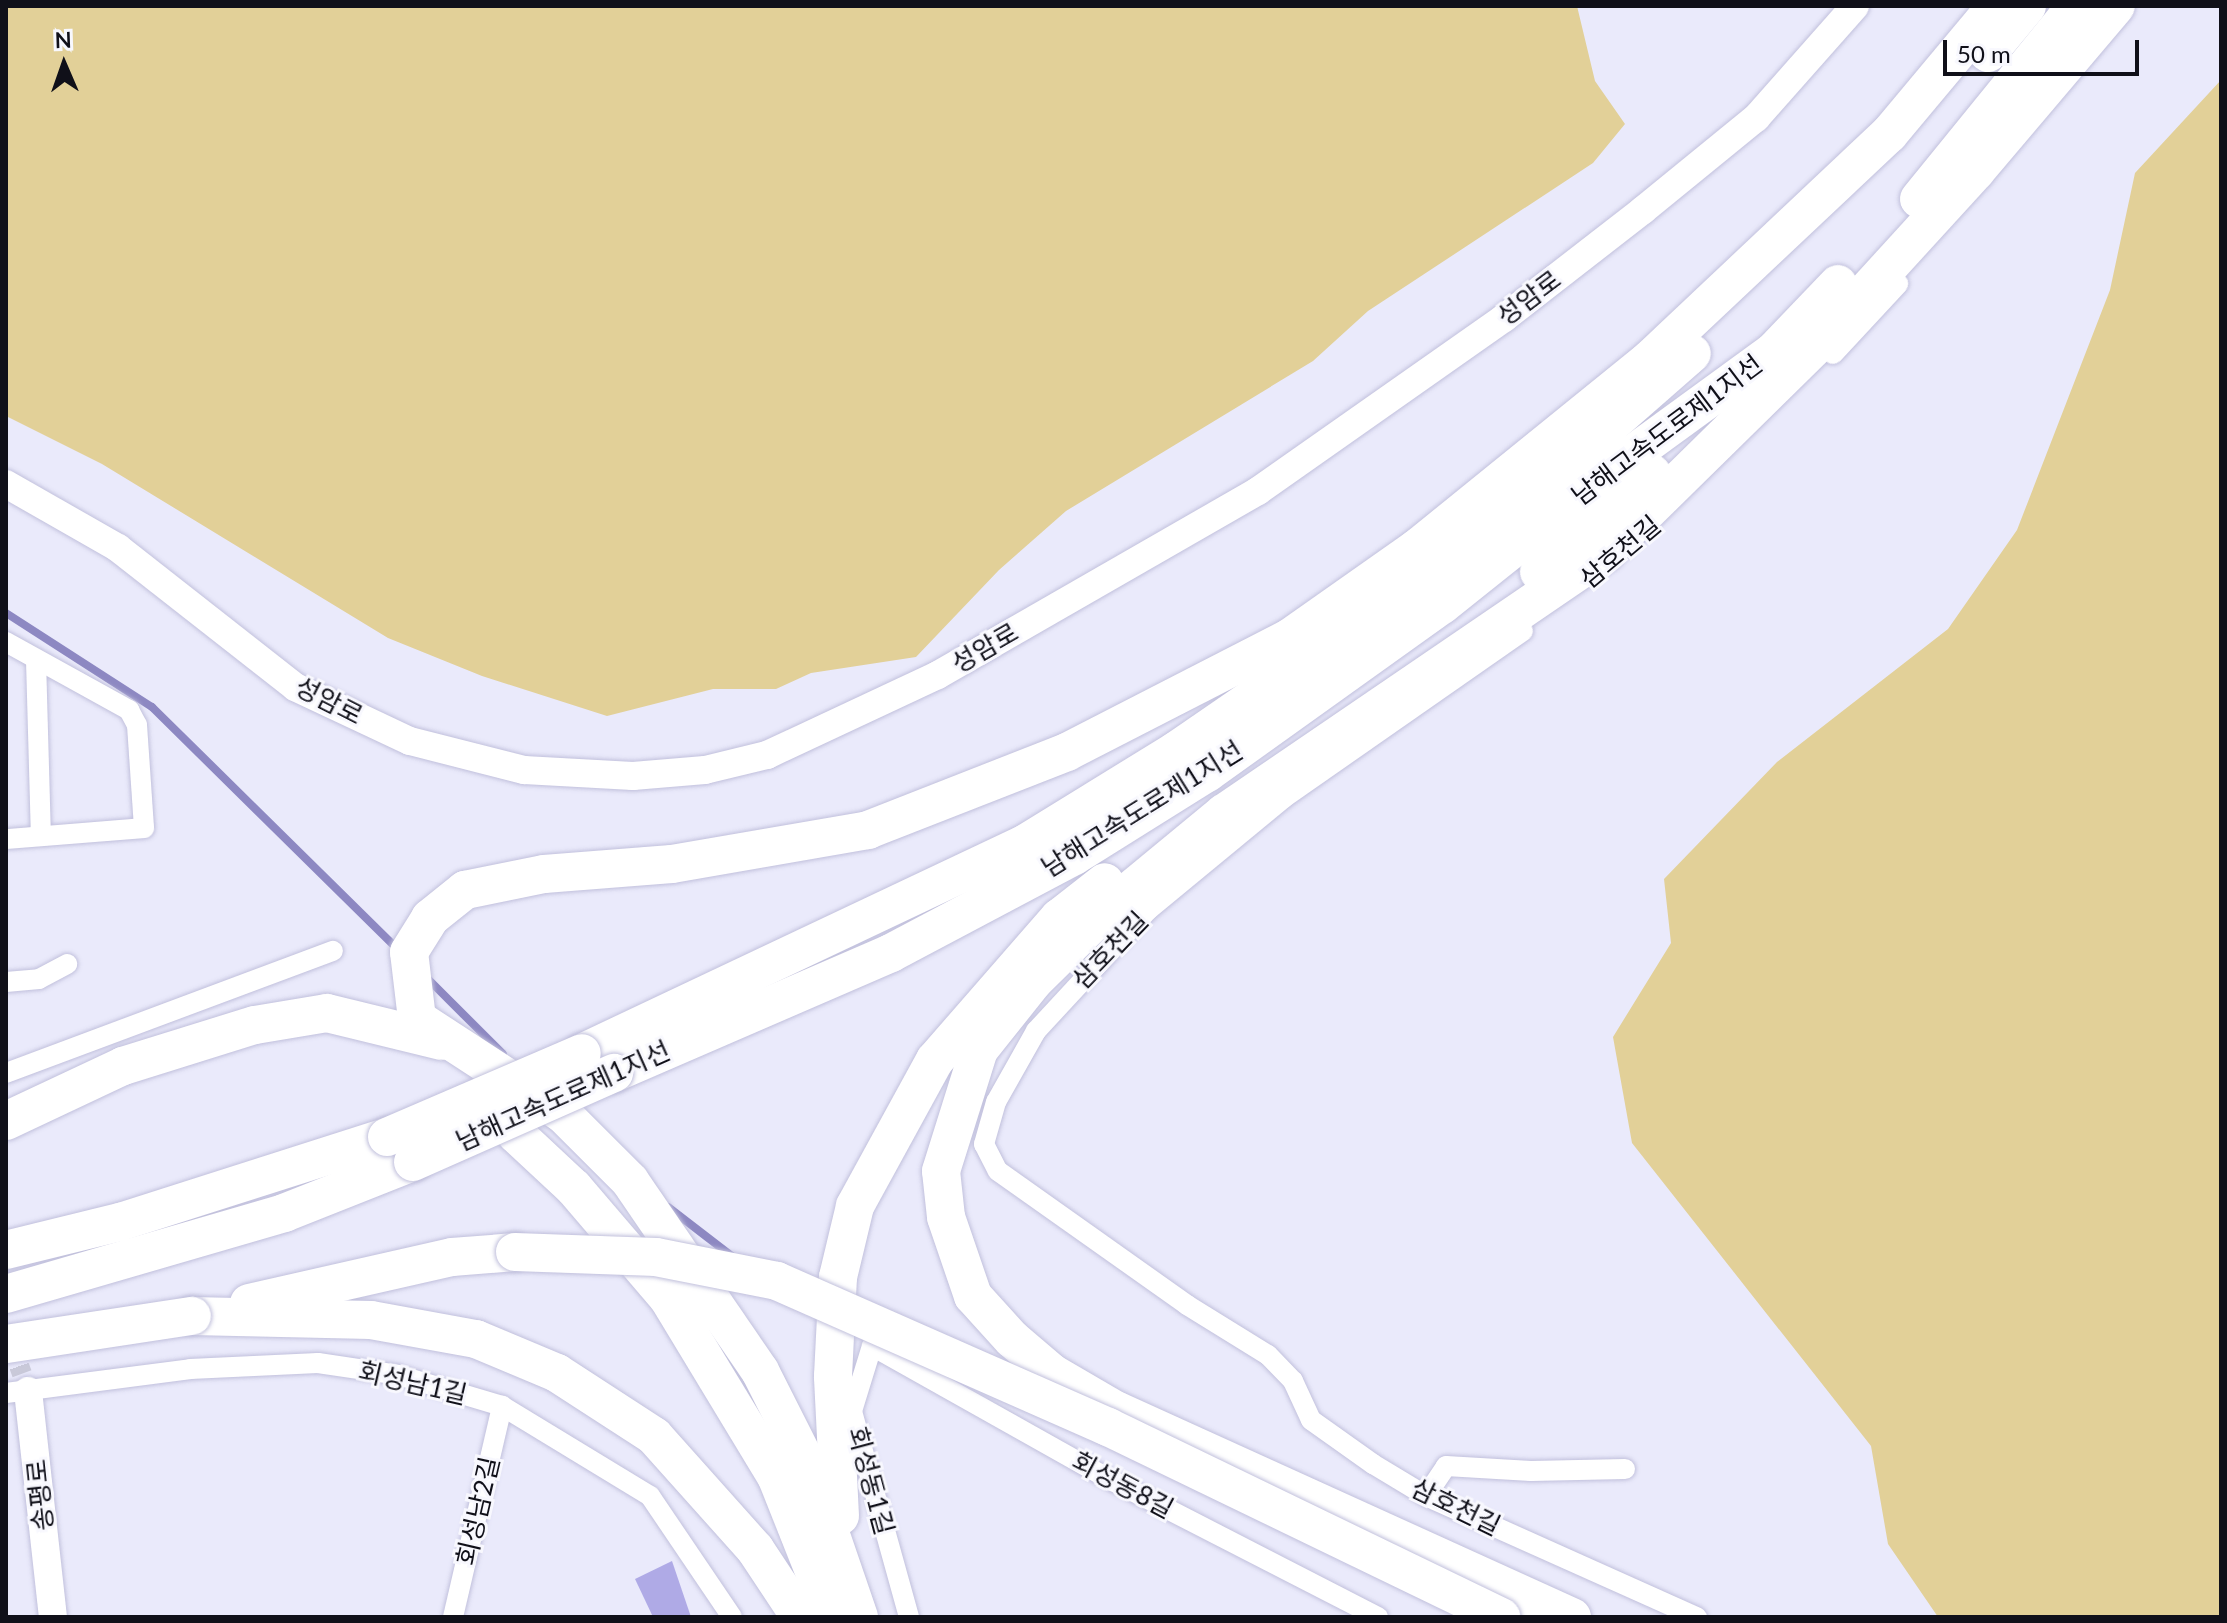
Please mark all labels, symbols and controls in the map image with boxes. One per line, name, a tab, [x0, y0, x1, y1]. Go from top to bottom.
north arrow	[24, 24, 104, 104]
scale bar	[1947, 24, 2143, 74]
text: N	[54, 26, 72, 53]
text: 50 m	[1957, 39, 2011, 68]
street label: 성암로	[1491, 264, 1567, 332]
street label: 남해고속도로제1지선	[1566, 348, 1768, 512]
street label: 삼호천길	[1573, 509, 1667, 595]
street label: 성암로	[946, 617, 1024, 679]
street label: 성암로	[290, 671, 368, 731]
street label: 남해고속도로제1지선	[1036, 735, 1248, 883]
street label: 삼호천길	[1066, 905, 1154, 995]
street label: 남해고속도로제1지선	[451, 1035, 675, 1157]
street label: 회성남1길	[356, 1355, 470, 1411]
street label: 회성동1길	[842, 1423, 900, 1539]
street label: 회성동8길	[1067, 1445, 1179, 1525]
street label: 회성남2길	[450, 1454, 506, 1568]
street label: 송평로	[21, 1458, 59, 1532]
street label: 삼호천길	[1406, 1472, 1506, 1542]

